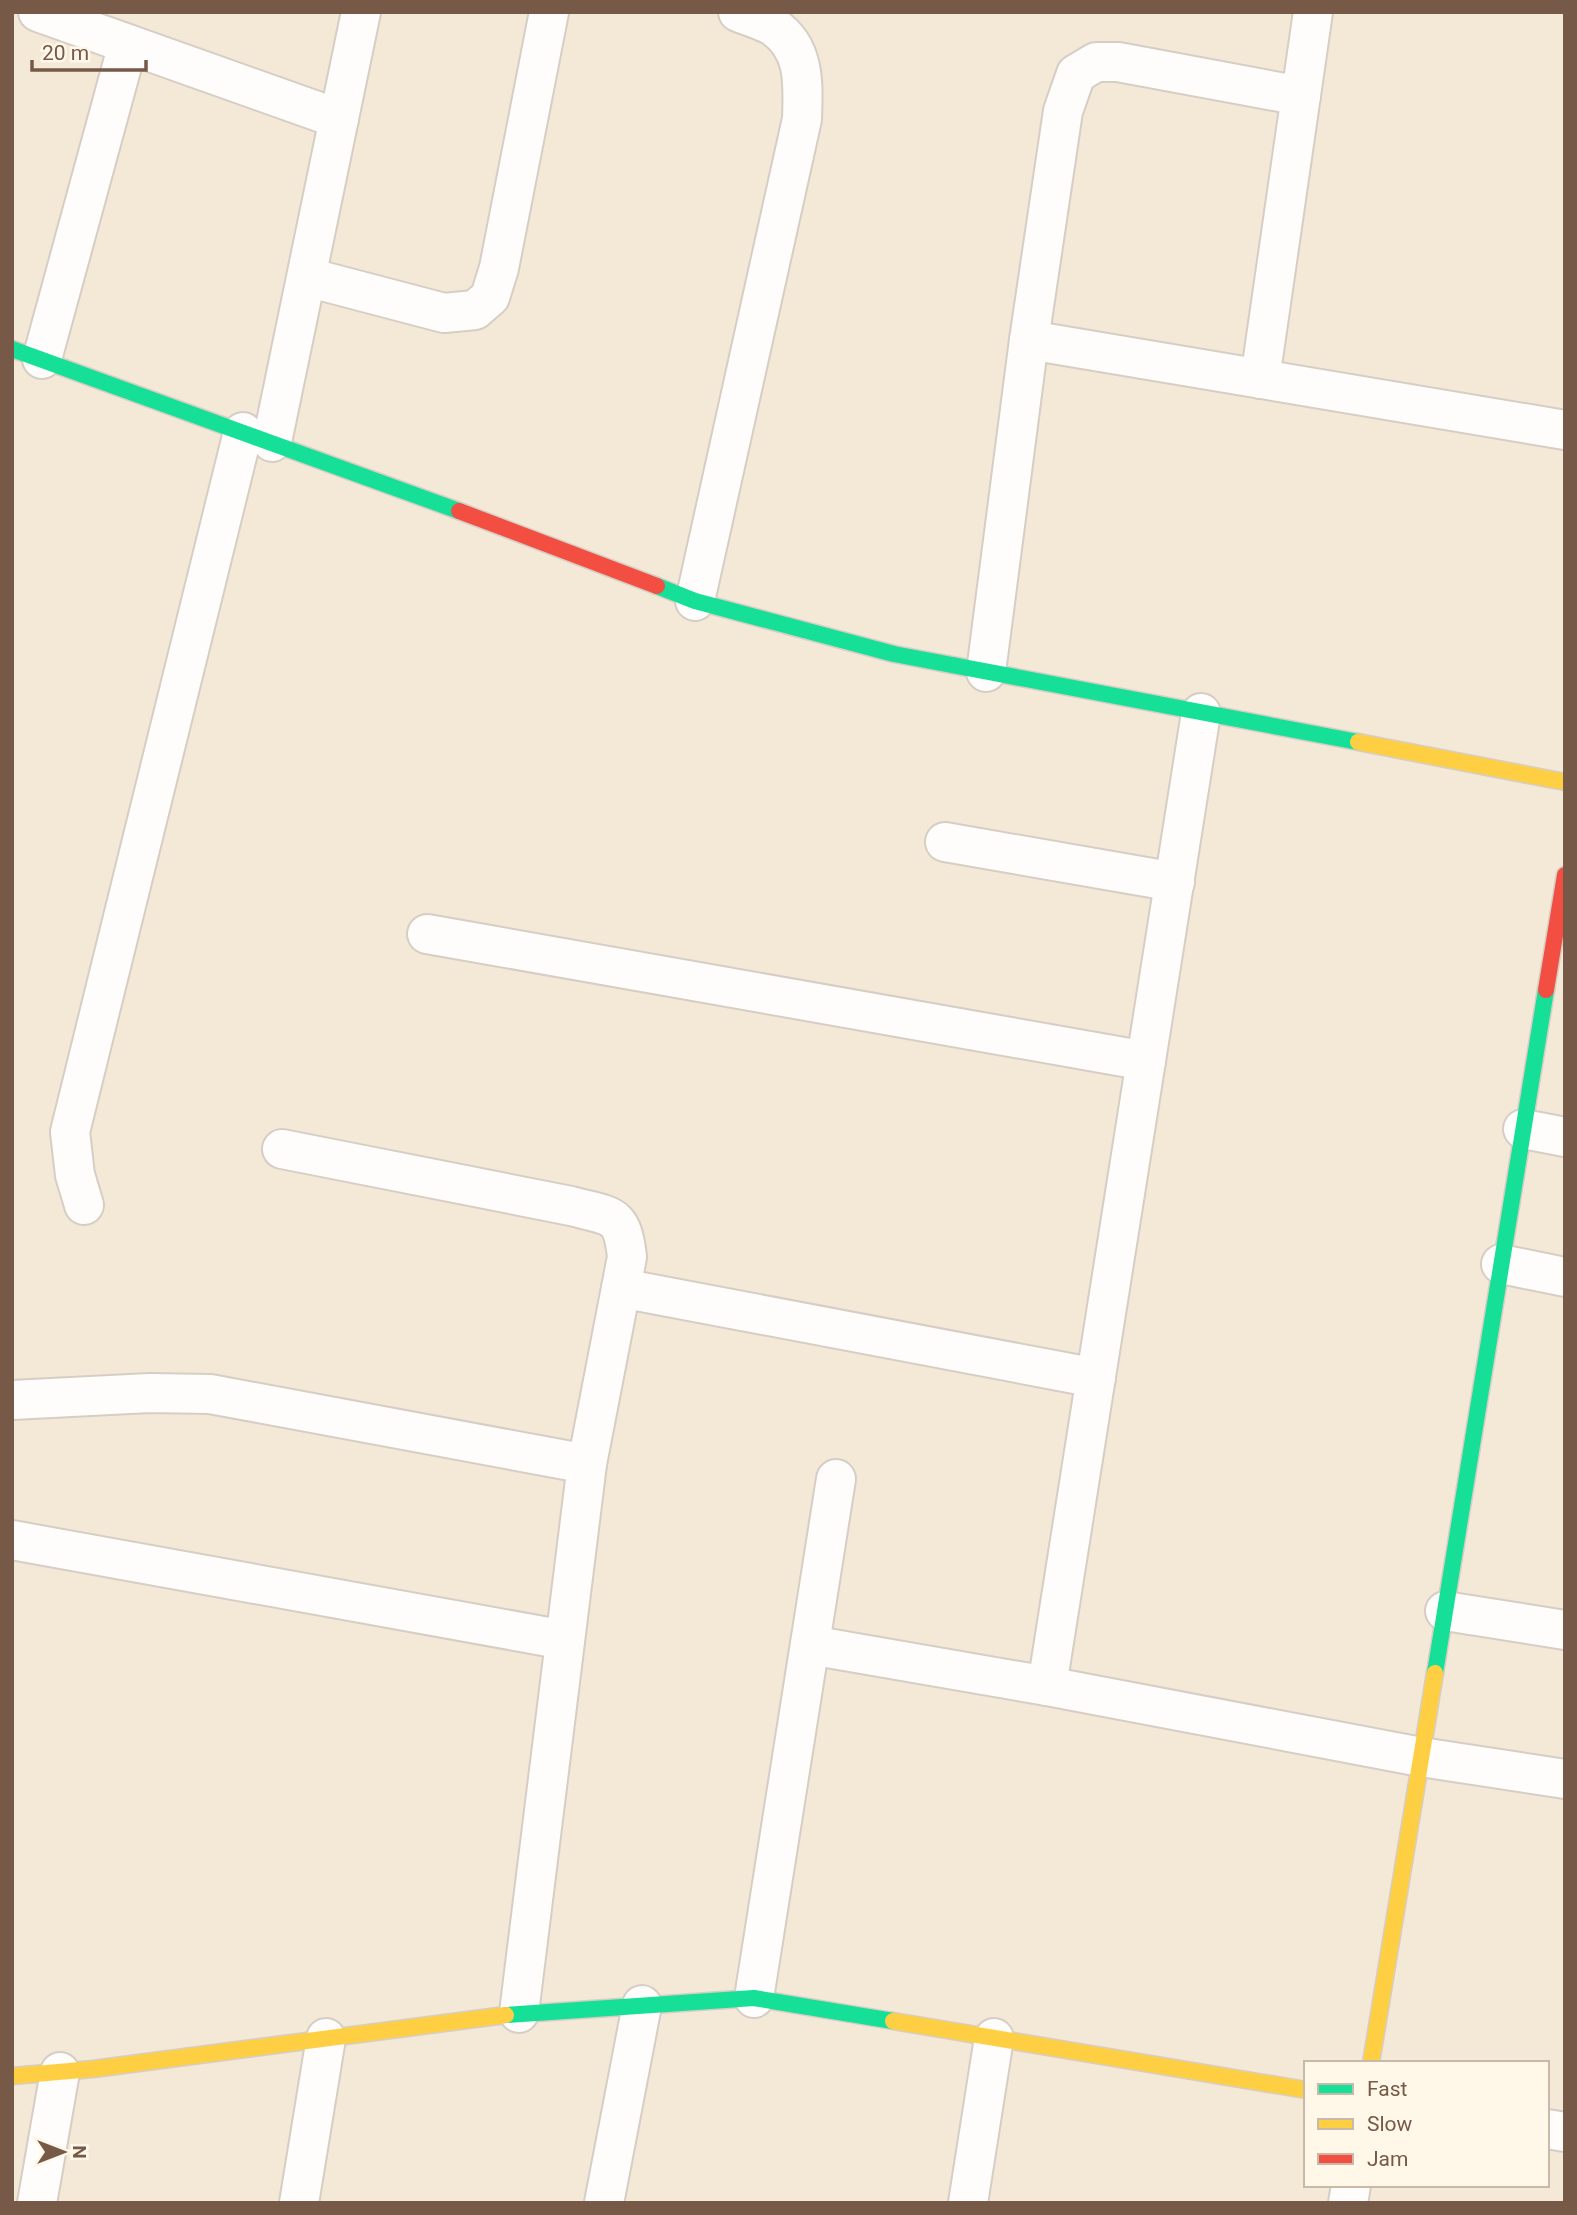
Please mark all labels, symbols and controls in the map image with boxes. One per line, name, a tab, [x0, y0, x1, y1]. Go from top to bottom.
scale bar	[32, 28, 145, 72]
text: 20 m	[42, 41, 89, 65]
legend	[1304, 2061, 1549, 2187]
text: Fast	[1367, 2077, 1408, 2101]
text: Slow	[1367, 2112, 1413, 2136]
north arrow	[28, 2117, 98, 2187]
text: N	[68, 2145, 91, 2159]
text: Jam	[1367, 2147, 1408, 2171]

